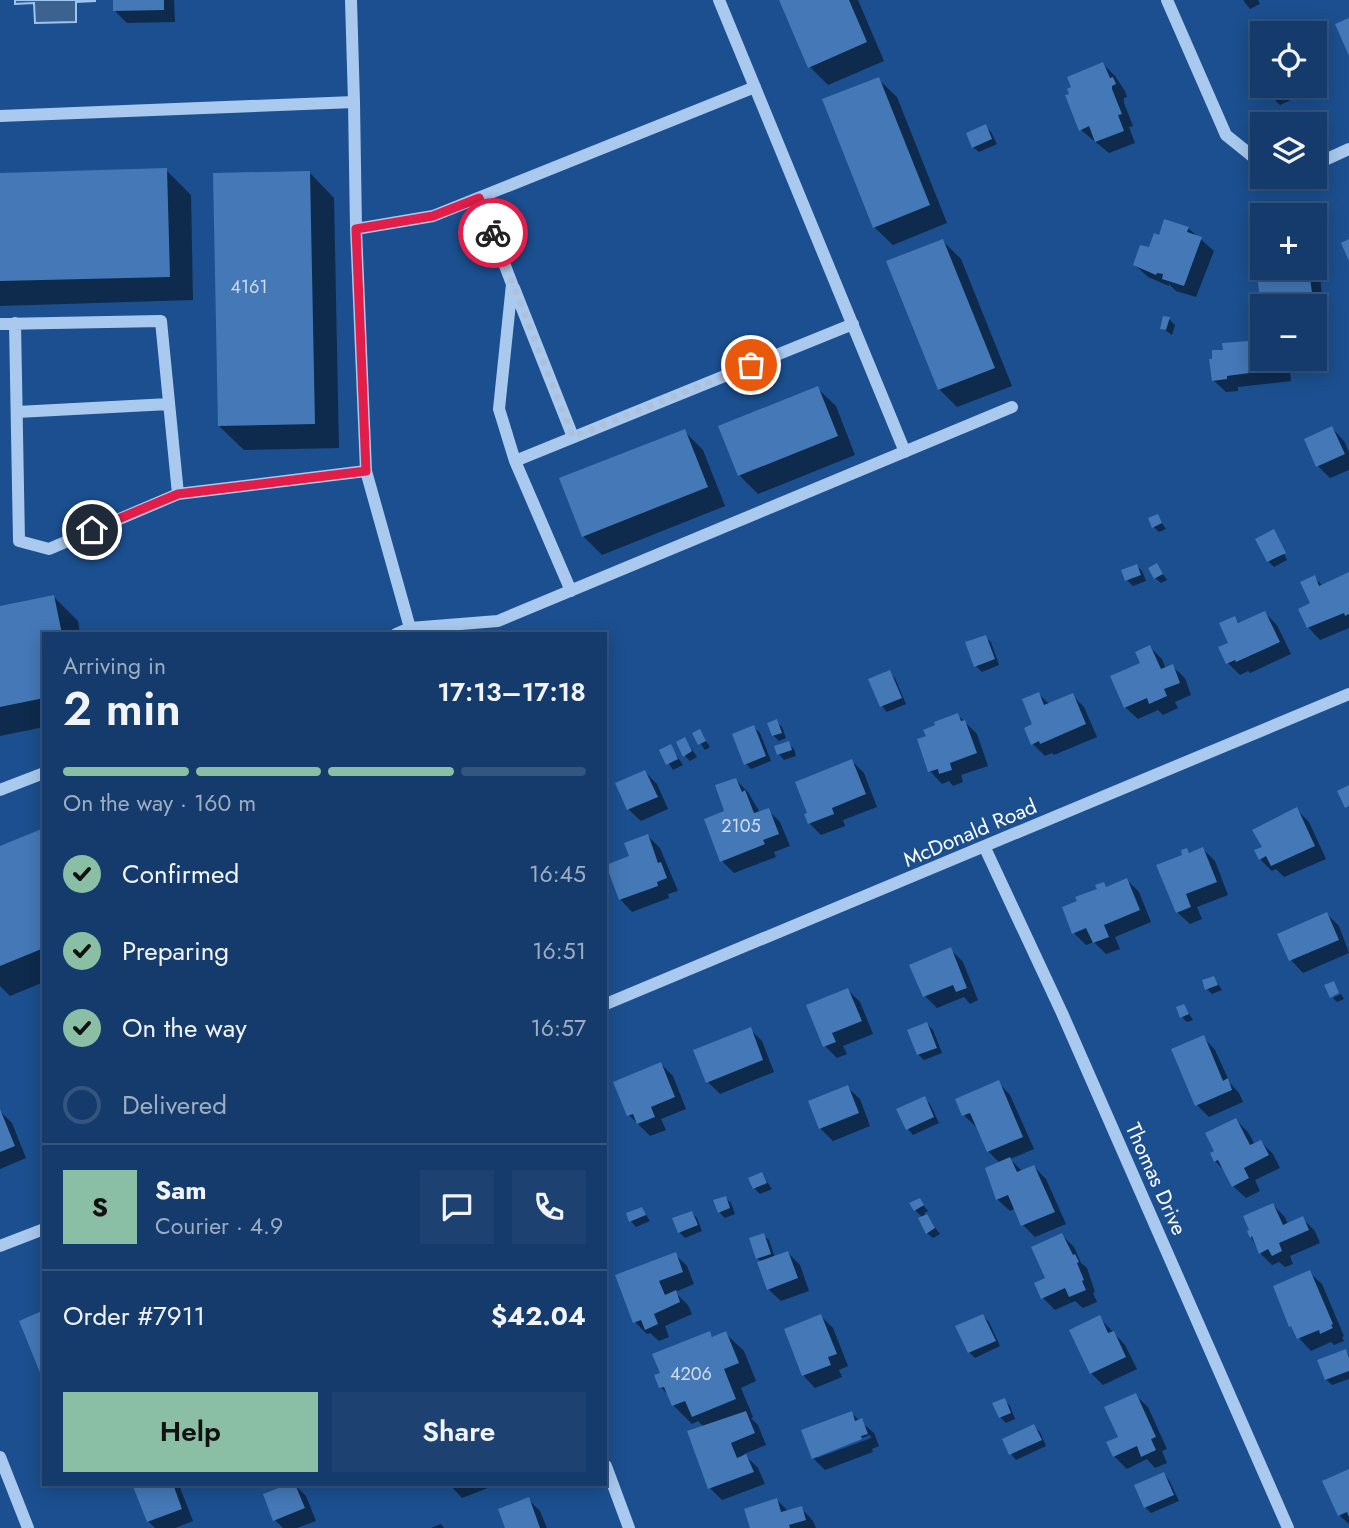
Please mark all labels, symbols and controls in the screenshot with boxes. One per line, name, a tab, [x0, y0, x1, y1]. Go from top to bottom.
map controls	[1250, 21, 1327, 371]
button: locate	[1250, 21, 1327, 98]
button: layers	[1250, 112, 1327, 189]
courier	[458, 198, 528, 268]
button: +	[1250, 203, 1327, 280]
icon: bike	[474, 214, 512, 252]
house number: 4161	[230, 274, 268, 300]
button: −	[1250, 294, 1327, 371]
pin	[721, 335, 781, 395]
icon: bag	[732, 346, 770, 384]
pin	[62, 500, 122, 560]
icon: home	[73, 511, 111, 549]
text: Arriving in	[63, 649, 166, 683]
text: 17:13–17:18	[437, 673, 586, 711]
text: 2 min	[63, 676, 181, 742]
text: On the way · 160 m	[63, 786, 256, 820]
street label: McDonald Road	[899, 791, 1041, 875]
house number: 2105	[721, 813, 761, 839]
icon: check	[63, 855, 101, 893]
text: Confirmed	[122, 855, 239, 893]
text: 16:45	[529, 857, 586, 891]
icon: check	[63, 932, 101, 970]
text: Preparing	[122, 932, 229, 970]
text: 16:51	[532, 934, 586, 968]
icon: check	[63, 1009, 101, 1047]
text: On the way	[122, 1009, 247, 1047]
text: 16:57	[530, 1011, 586, 1045]
text: Delivered	[122, 1086, 227, 1124]
street label: Thomas Drive	[1118, 1118, 1194, 1240]
button: chat	[420, 1170, 494, 1244]
button: phone	[512, 1170, 586, 1244]
text: Sam	[155, 1171, 207, 1209]
text: S	[92, 1188, 108, 1226]
text: Courier · 4.9	[155, 1209, 283, 1243]
text: Order #7911	[63, 1297, 205, 1335]
text: $42.04	[491, 1297, 586, 1335]
house number: 4206	[670, 1361, 712, 1387]
button: Help	[63, 1392, 318, 1472]
button: Share	[332, 1392, 586, 1472]

